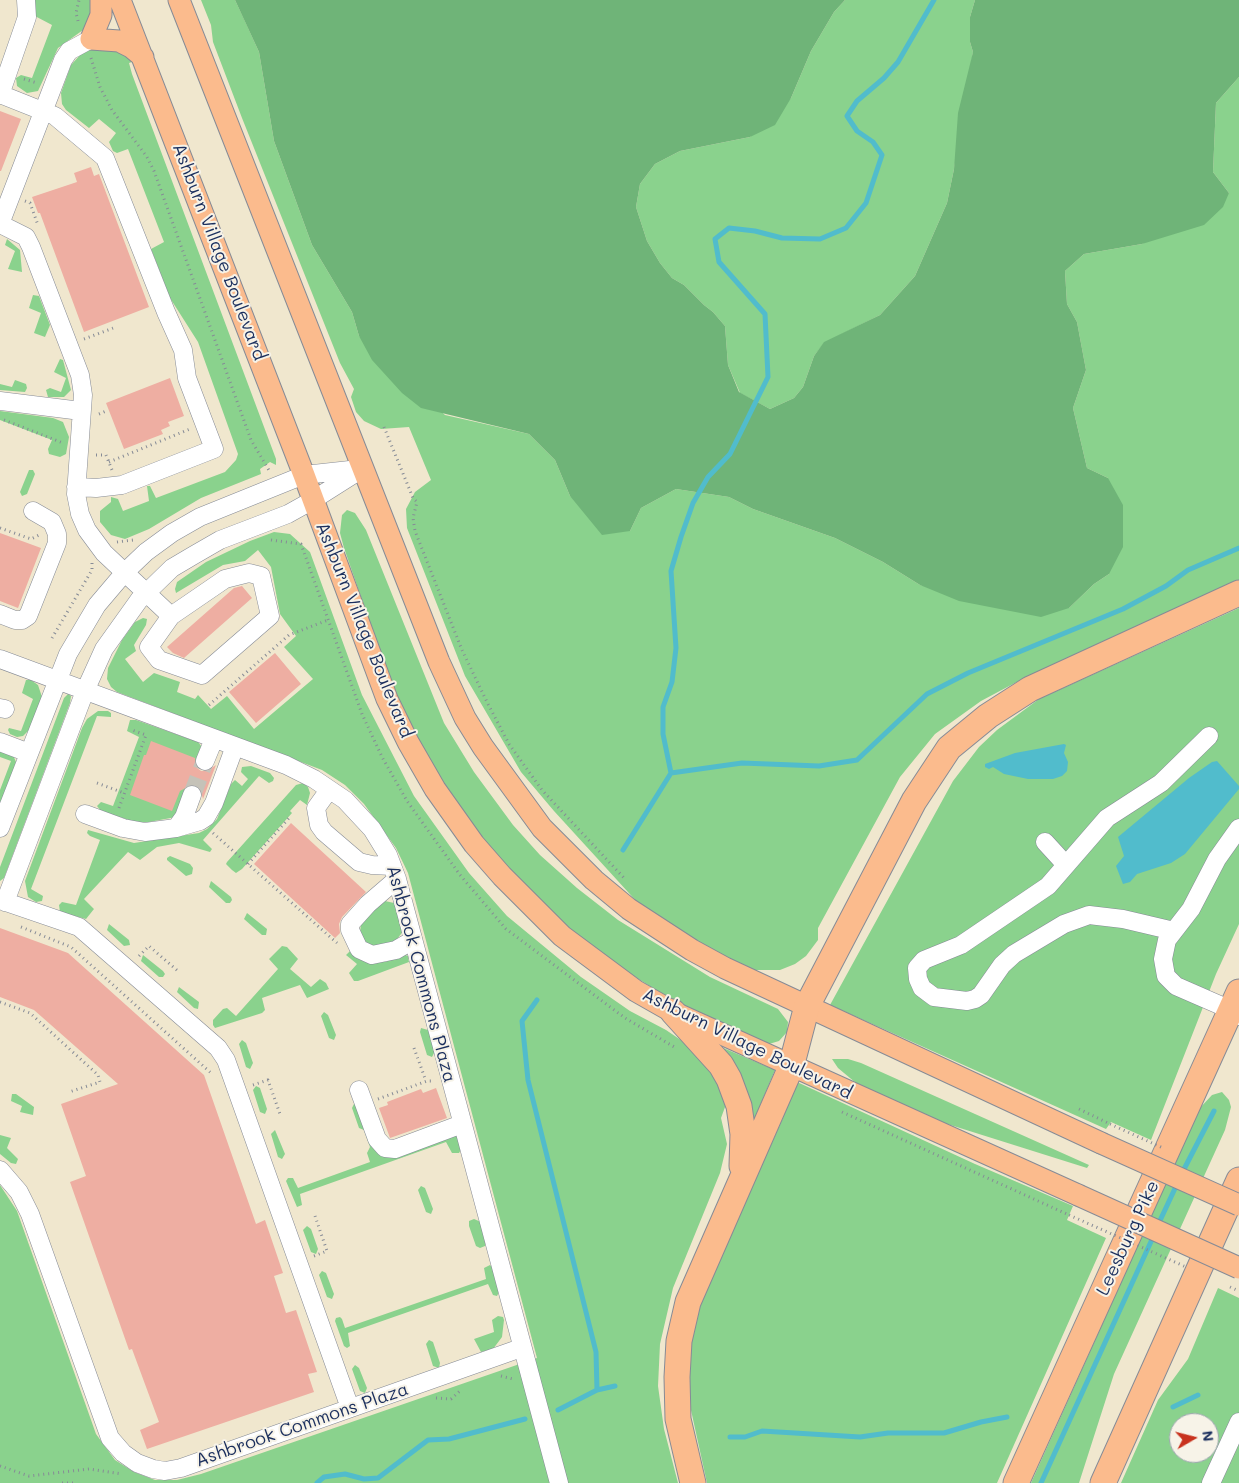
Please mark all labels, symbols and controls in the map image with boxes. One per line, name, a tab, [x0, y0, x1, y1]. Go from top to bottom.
street label: Ashburn Village Boulevard	[168, 140, 270, 364]
street label: Ashburn Village Boulevard	[311, 519, 417, 741]
street label: Ashbrook Commons Plaza	[382, 863, 460, 1085]
street label: Ashburn Village Boulevard	[639, 984, 855, 1104]
street label: Leesburg Pike	[1092, 1177, 1164, 1299]
street label: Ashbrook Commons Plaza	[193, 1378, 411, 1472]
north arrow	[1169, 1413, 1219, 1463]
text: N	[1198, 1429, 1219, 1443]

